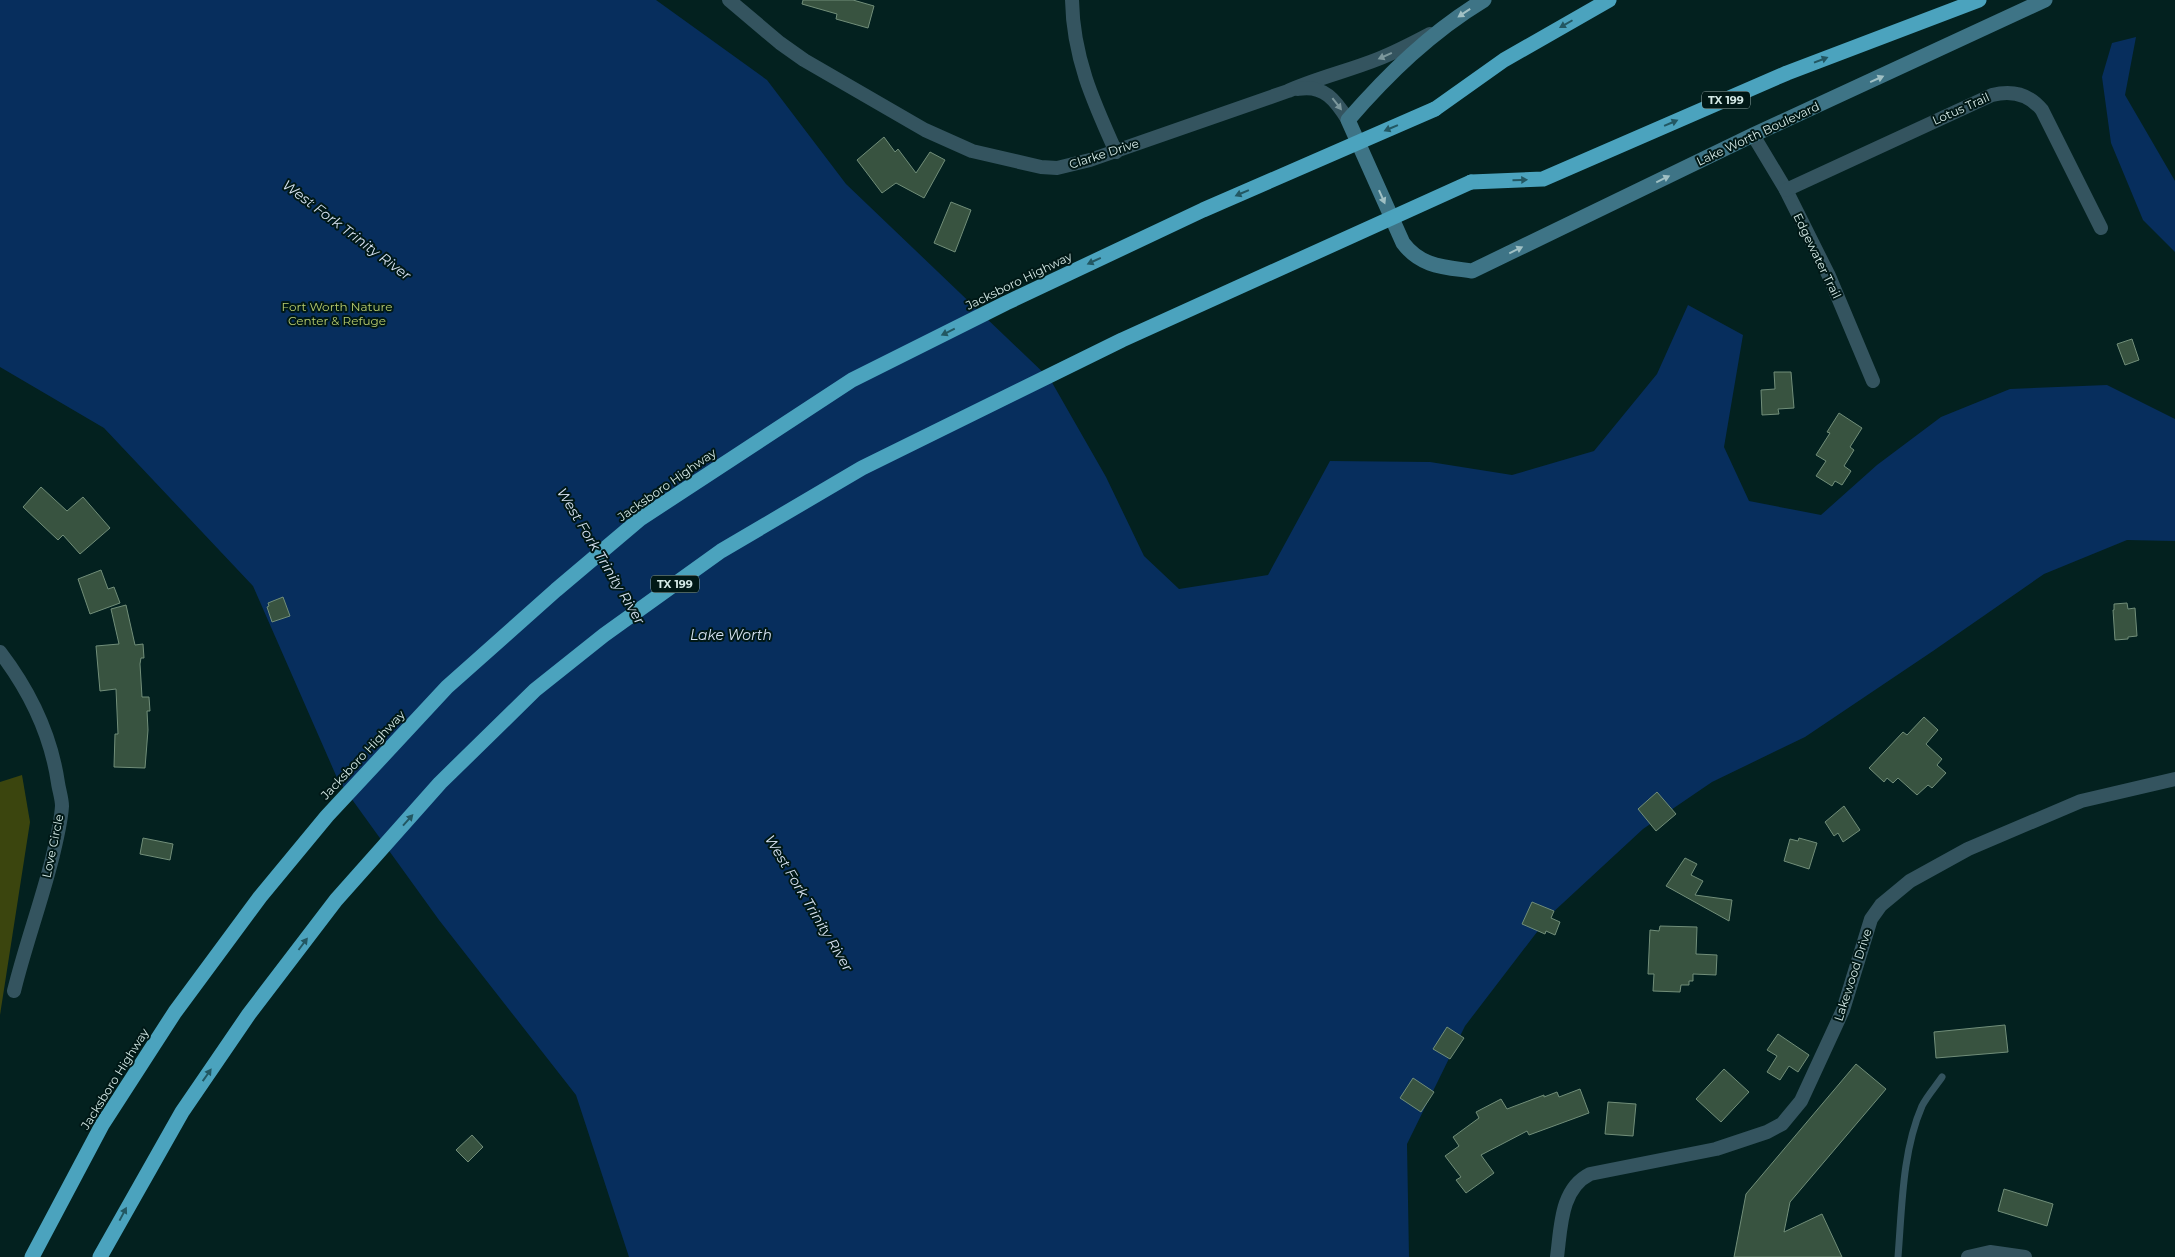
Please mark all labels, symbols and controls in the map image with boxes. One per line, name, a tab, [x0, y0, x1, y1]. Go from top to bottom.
one-way arrow	[1457, 8, 1470, 18]
one-way arrow	[1559, 20, 1574, 28]
one-way arrow	[1378, 53, 1392, 61]
one-way arrow	[1814, 56, 1829, 64]
one-way arrow	[1870, 75, 1884, 83]
street label: Lotus Trail	[1930, 89, 1992, 128]
road number: TX 199	[1702, 92, 1750, 108]
one-way arrow	[1332, 97, 1342, 111]
street label: Lake Worth Boulevard	[1694, 98, 1822, 169]
one-way arrow	[1664, 119, 1678, 127]
one-way arrow	[1384, 125, 1398, 133]
street label: Clarke Drive	[1067, 135, 1141, 172]
one-way arrow	[1655, 175, 1670, 183]
water label: West Fork Trinity River	[279, 176, 415, 284]
one-way arrow	[1512, 176, 1528, 184]
one-way arrow	[1235, 190, 1249, 198]
one-way arrow	[1379, 190, 1387, 204]
street label: Edgewater Trail	[1790, 211, 1845, 301]
one-way arrow	[1509, 245, 1523, 253]
street label: Jacksboro Highway	[962, 248, 1075, 313]
one-way arrow	[1087, 258, 1101, 266]
park label: Fort Worth Nature Center & Refuge	[282, 299, 392, 328]
one-way arrow	[941, 328, 955, 336]
street label: Jacksboro Highway	[614, 445, 719, 525]
water label: West Fork Trinity River	[553, 484, 649, 628]
road number: TX 199	[651, 576, 699, 592]
water label: Lake Worth	[690, 626, 772, 644]
street label: Jacksboro Highway	[317, 707, 408, 803]
street label: Love Circle	[38, 813, 67, 879]
one-way arrow	[402, 813, 413, 826]
water label: West Fork Trinity River	[761, 831, 857, 975]
street label: Lakewood Drive	[1831, 927, 1875, 1023]
one-way arrow	[297, 938, 308, 951]
street label: Jacksboro Highway	[77, 1025, 152, 1133]
one-way arrow	[202, 1068, 212, 1082]
one-way arrow	[119, 1207, 127, 1221]

